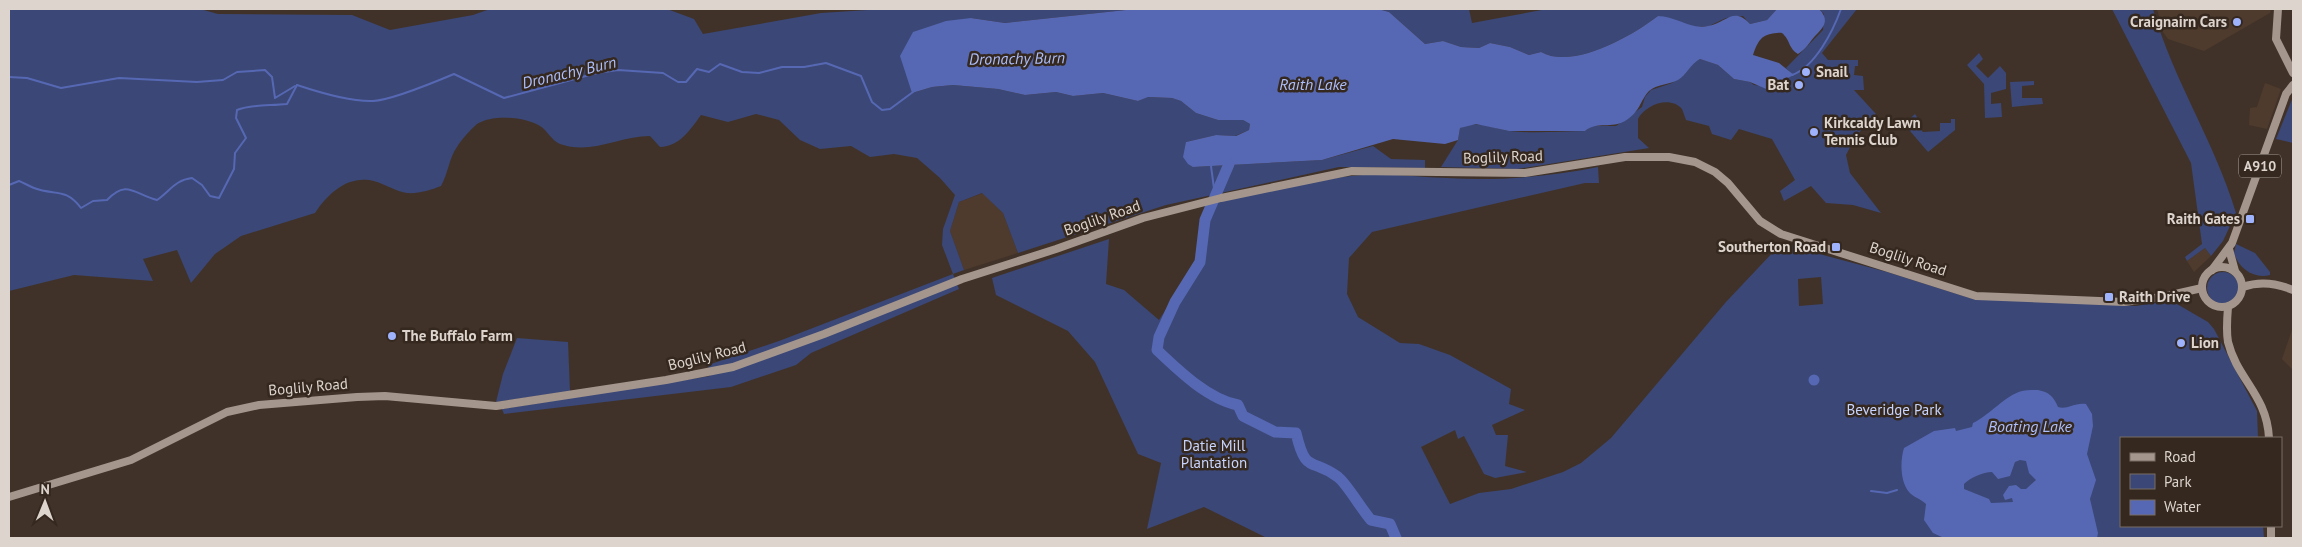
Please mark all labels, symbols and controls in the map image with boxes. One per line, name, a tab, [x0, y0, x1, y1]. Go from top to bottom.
place label: Craignairn Cars	[2130, 12, 2227, 31]
marker: Craignairn Cars	[2231, 16, 2243, 28]
water label: Dronachy Burn	[969, 47, 1065, 69]
water label: Dronachy Burn	[520, 51, 618, 93]
place label: Snail	[1816, 62, 1849, 81]
marker: Snail	[1800, 66, 1812, 78]
water label: Raith Lake	[1279, 74, 1347, 94]
place label: Bat	[1767, 75, 1790, 94]
marker: Bat	[1793, 79, 1805, 91]
place label: Kirkcaldy Lawn Tennis Club	[1824, 113, 1921, 149]
marker: Kirkcaldy Lawn Tennis Club	[1808, 126, 1820, 138]
street label: Boglily Road	[1463, 146, 1543, 167]
road number: A910	[2239, 154, 2281, 178]
street label: Boglily Road	[1061, 196, 1143, 240]
place label: Raith Gates	[2167, 209, 2240, 228]
marker: Raith Gates	[2244, 213, 2256, 225]
place label: Southerton Road	[1718, 237, 1826, 256]
street label: Boglily Road	[1867, 237, 1949, 280]
marker: Southerton Road	[1830, 241, 1842, 253]
place label: Raith Drive	[2119, 287, 2191, 306]
marker: Raith Drive	[2103, 291, 2115, 303]
place label: The Buffalo Farm	[402, 326, 513, 345]
marker: The Buffalo Farm	[386, 330, 398, 342]
place label: Lion	[2191, 333, 2219, 352]
street label: Boglily Road	[666, 337, 748, 374]
marker: Lion	[2175, 337, 2187, 349]
street label: Boglily Road	[267, 374, 349, 399]
park label: Beveridge Park	[1846, 400, 1942, 419]
water label: Boating Lake	[1988, 416, 2073, 436]
park label: Datie Mill Plantation	[1181, 436, 1247, 472]
legend	[2120, 437, 2282, 527]
text: Road	[2164, 447, 2196, 466]
text: Park	[2164, 472, 2192, 491]
north arrow	[20, 477, 70, 527]
text: N	[40, 480, 50, 498]
text: Water	[2164, 497, 2201, 516]

